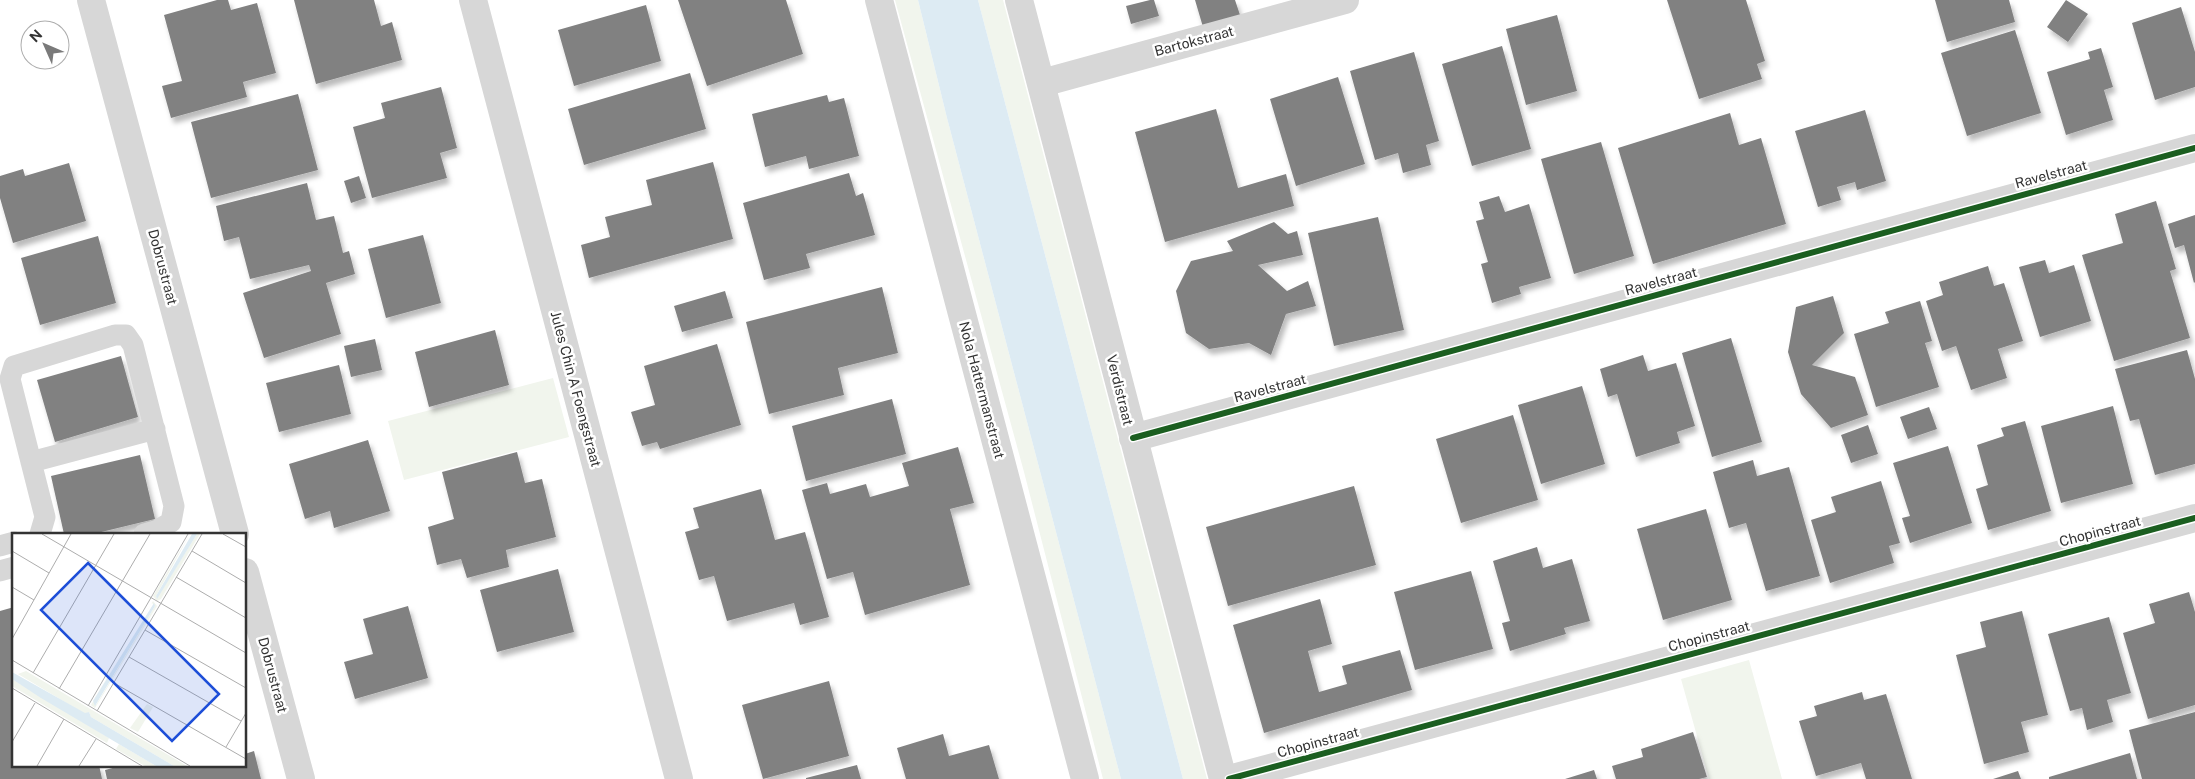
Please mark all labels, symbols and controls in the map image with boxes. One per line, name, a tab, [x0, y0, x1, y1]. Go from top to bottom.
north arrow	[20, 20, 70, 70]
street label: Bartokstraat	[1153, 23, 1235, 59]
text: N	[26, 26, 45, 45]
street label: Ravelstraat	[2013, 157, 2089, 191]
street label: Dobrustraat	[145, 227, 181, 307]
street label: Ravelstraat	[1623, 264, 1699, 298]
street label: Jules Chin A Foengstraat	[547, 309, 605, 469]
street label: Nola Hattermanstraat	[956, 320, 1008, 460]
street label: Verdistraat	[1104, 353, 1136, 427]
street label: Ravelstraat	[1232, 371, 1308, 405]
street label: Chopinstraat	[2057, 512, 2143, 550]
inset map	[12, 533, 246, 766]
street label: Chopinstraat	[1666, 617, 1752, 655]
street label: Dobrustraat	[255, 635, 291, 715]
street label: Chopinstraat	[1275, 723, 1361, 761]

